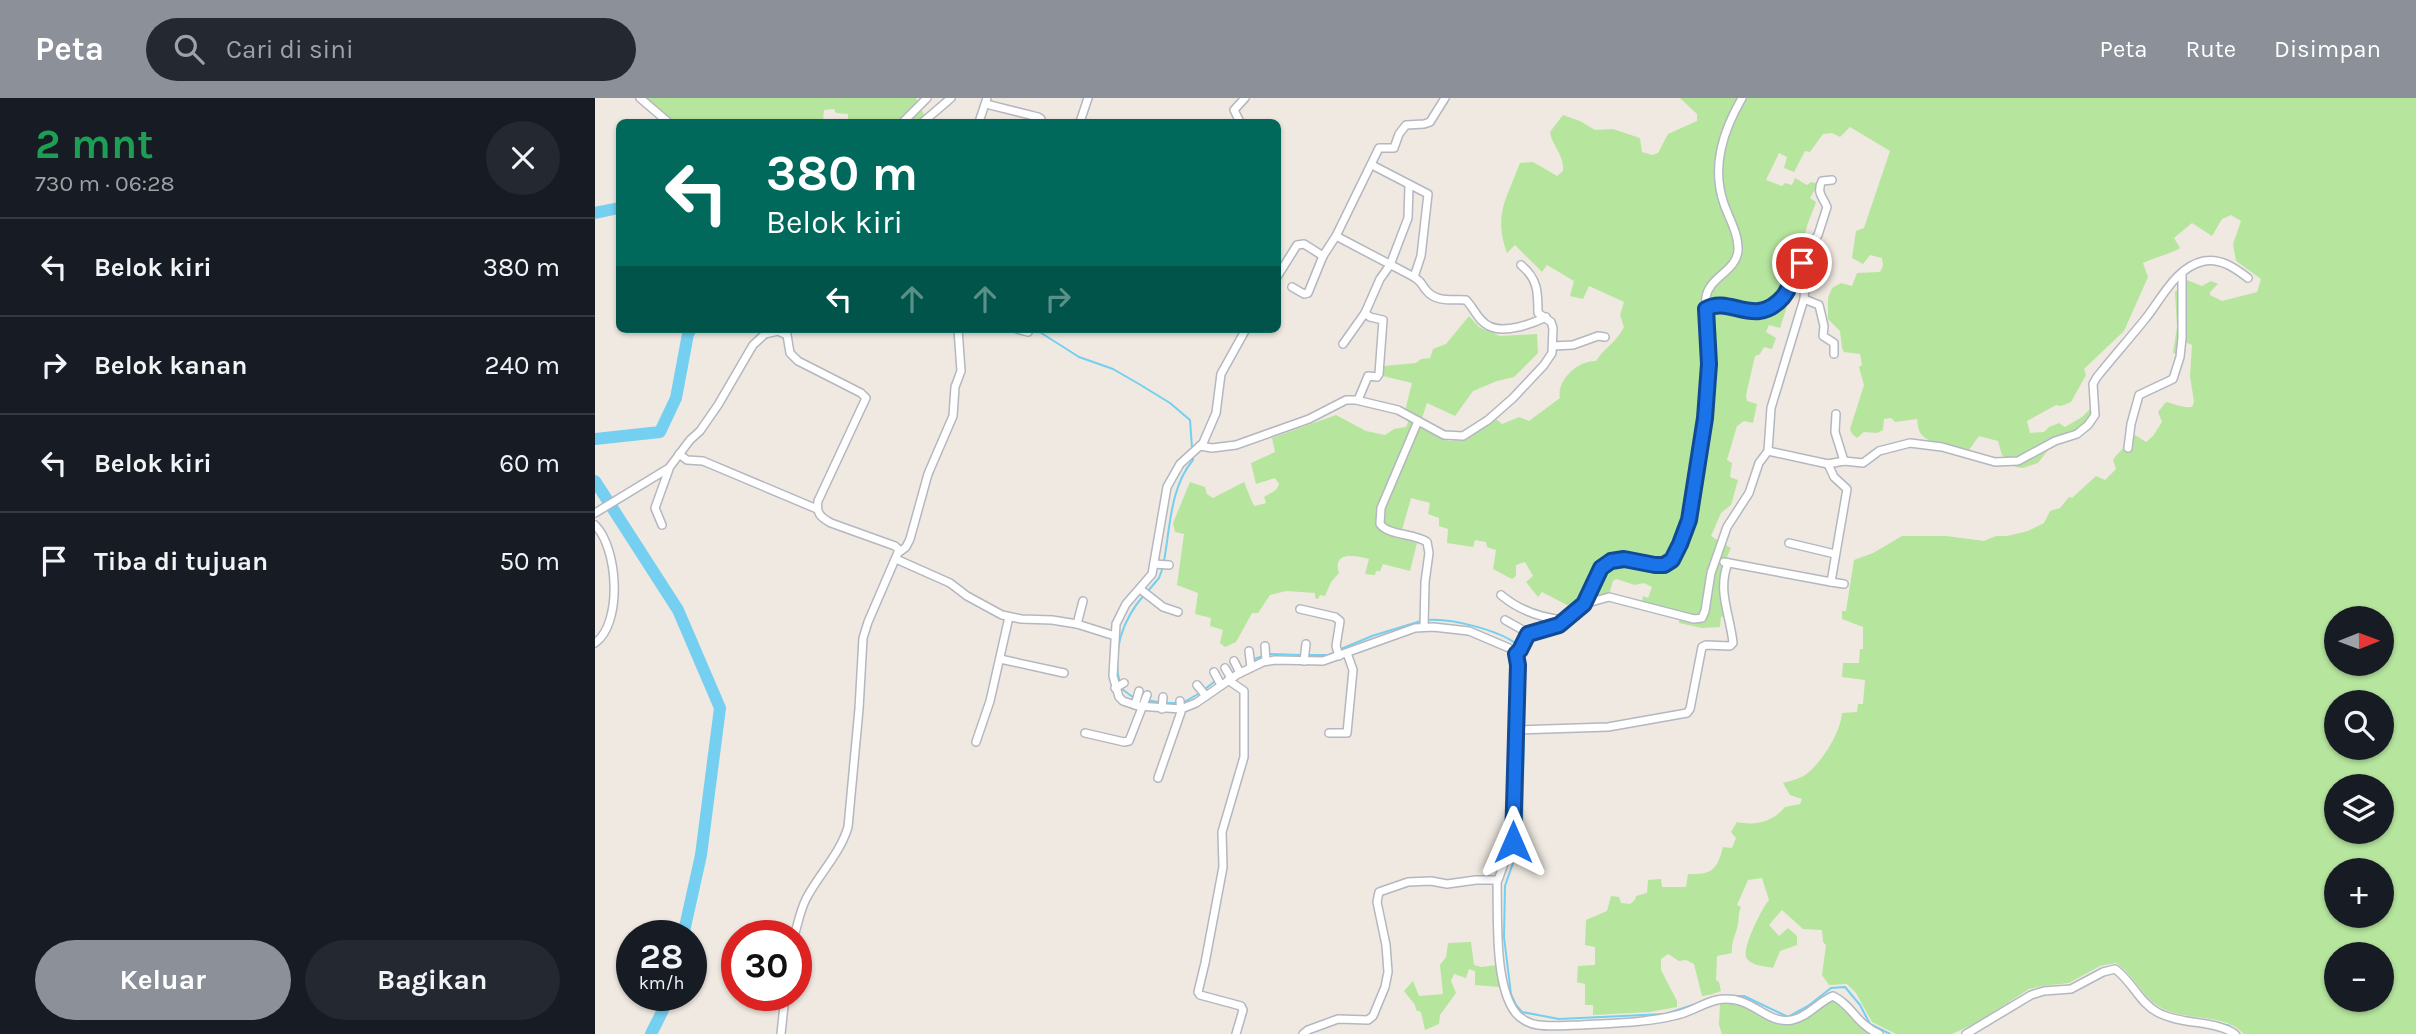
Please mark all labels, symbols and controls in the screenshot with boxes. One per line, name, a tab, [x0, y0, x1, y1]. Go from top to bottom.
search box	[146, 18, 636, 81]
text: Peta	[35, 30, 104, 68]
icon: search	[170, 30, 208, 68]
text: Cari di sini	[226, 34, 354, 65]
text: Peta	[2100, 35, 2147, 63]
text: Rute	[2185, 35, 2236, 63]
text: Disimpan	[2274, 35, 2381, 63]
text: 2 mnt	[35, 119, 154, 169]
button: close	[486, 121, 560, 195]
text: 380 m	[766, 145, 918, 202]
icon: left	[651, 147, 742, 238]
text: 730 m · 06:28	[35, 170, 175, 197]
text: Belok kiri	[766, 204, 903, 241]
pin	[1772, 233, 1832, 293]
icon: arrive	[1783, 244, 1821, 282]
icon: left	[35, 248, 73, 286]
text: Belok kiri	[94, 252, 212, 283]
text: 380 m	[483, 252, 560, 283]
icon: left	[820, 280, 858, 318]
icon: ahead	[893, 280, 931, 318]
icon: ahead	[966, 280, 1004, 318]
icon: right	[1039, 280, 1077, 318]
icon: right	[35, 346, 73, 384]
text: Belok kanan	[94, 350, 247, 381]
text: 240 m	[484, 350, 560, 381]
icon: left	[35, 444, 73, 482]
text: Belok kiri	[94, 448, 212, 479]
text: 60 m	[499, 448, 560, 479]
icon: arrive	[35, 542, 73, 580]
text: Tiba di tujuan	[94, 546, 268, 577]
text: 50 m	[499, 546, 560, 577]
north arrow	[2324, 606, 2394, 676]
map controls	[2324, 606, 2394, 1012]
button: search	[2324, 690, 2394, 760]
button: layers	[2324, 774, 2394, 844]
position arrow	[1476, 805, 1550, 879]
button: +	[2324, 858, 2394, 928]
speed limit sign: 30	[721, 920, 812, 1011]
text: 28	[640, 936, 683, 977]
button: Keluar	[35, 940, 291, 1020]
button: Bagikan	[305, 940, 560, 1020]
button: −	[2324, 942, 2394, 1012]
text: km/h	[639, 972, 684, 994]

